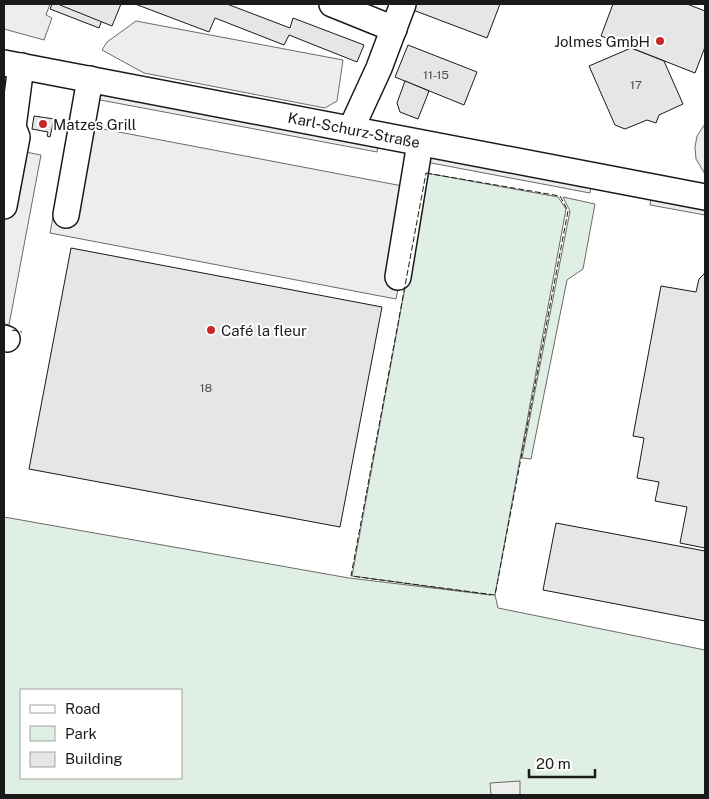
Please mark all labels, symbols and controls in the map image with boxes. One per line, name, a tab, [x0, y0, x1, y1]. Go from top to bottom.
place label: Jolmes GmbH	[554, 33, 650, 50]
marker: Jolmes GmbH	[654, 35, 666, 47]
house number: 11-15	[423, 68, 449, 82]
house number: 17	[630, 78, 642, 92]
street label: Karl-Schurz-Straße	[286, 109, 422, 151]
place label: Matzes Grill	[53, 116, 136, 133]
marker: Matzes Grill	[37, 118, 49, 130]
place label: Café la fleur	[221, 322, 307, 339]
marker: Café la fleur	[205, 324, 217, 336]
house number: 18	[200, 381, 213, 395]
legend	[20, 689, 182, 779]
text: Road	[65, 700, 101, 717]
text: Park	[65, 725, 97, 742]
scale bar	[529, 746, 595, 778]
text: Building	[65, 750, 123, 767]
text: 20 m	[536, 755, 571, 772]

